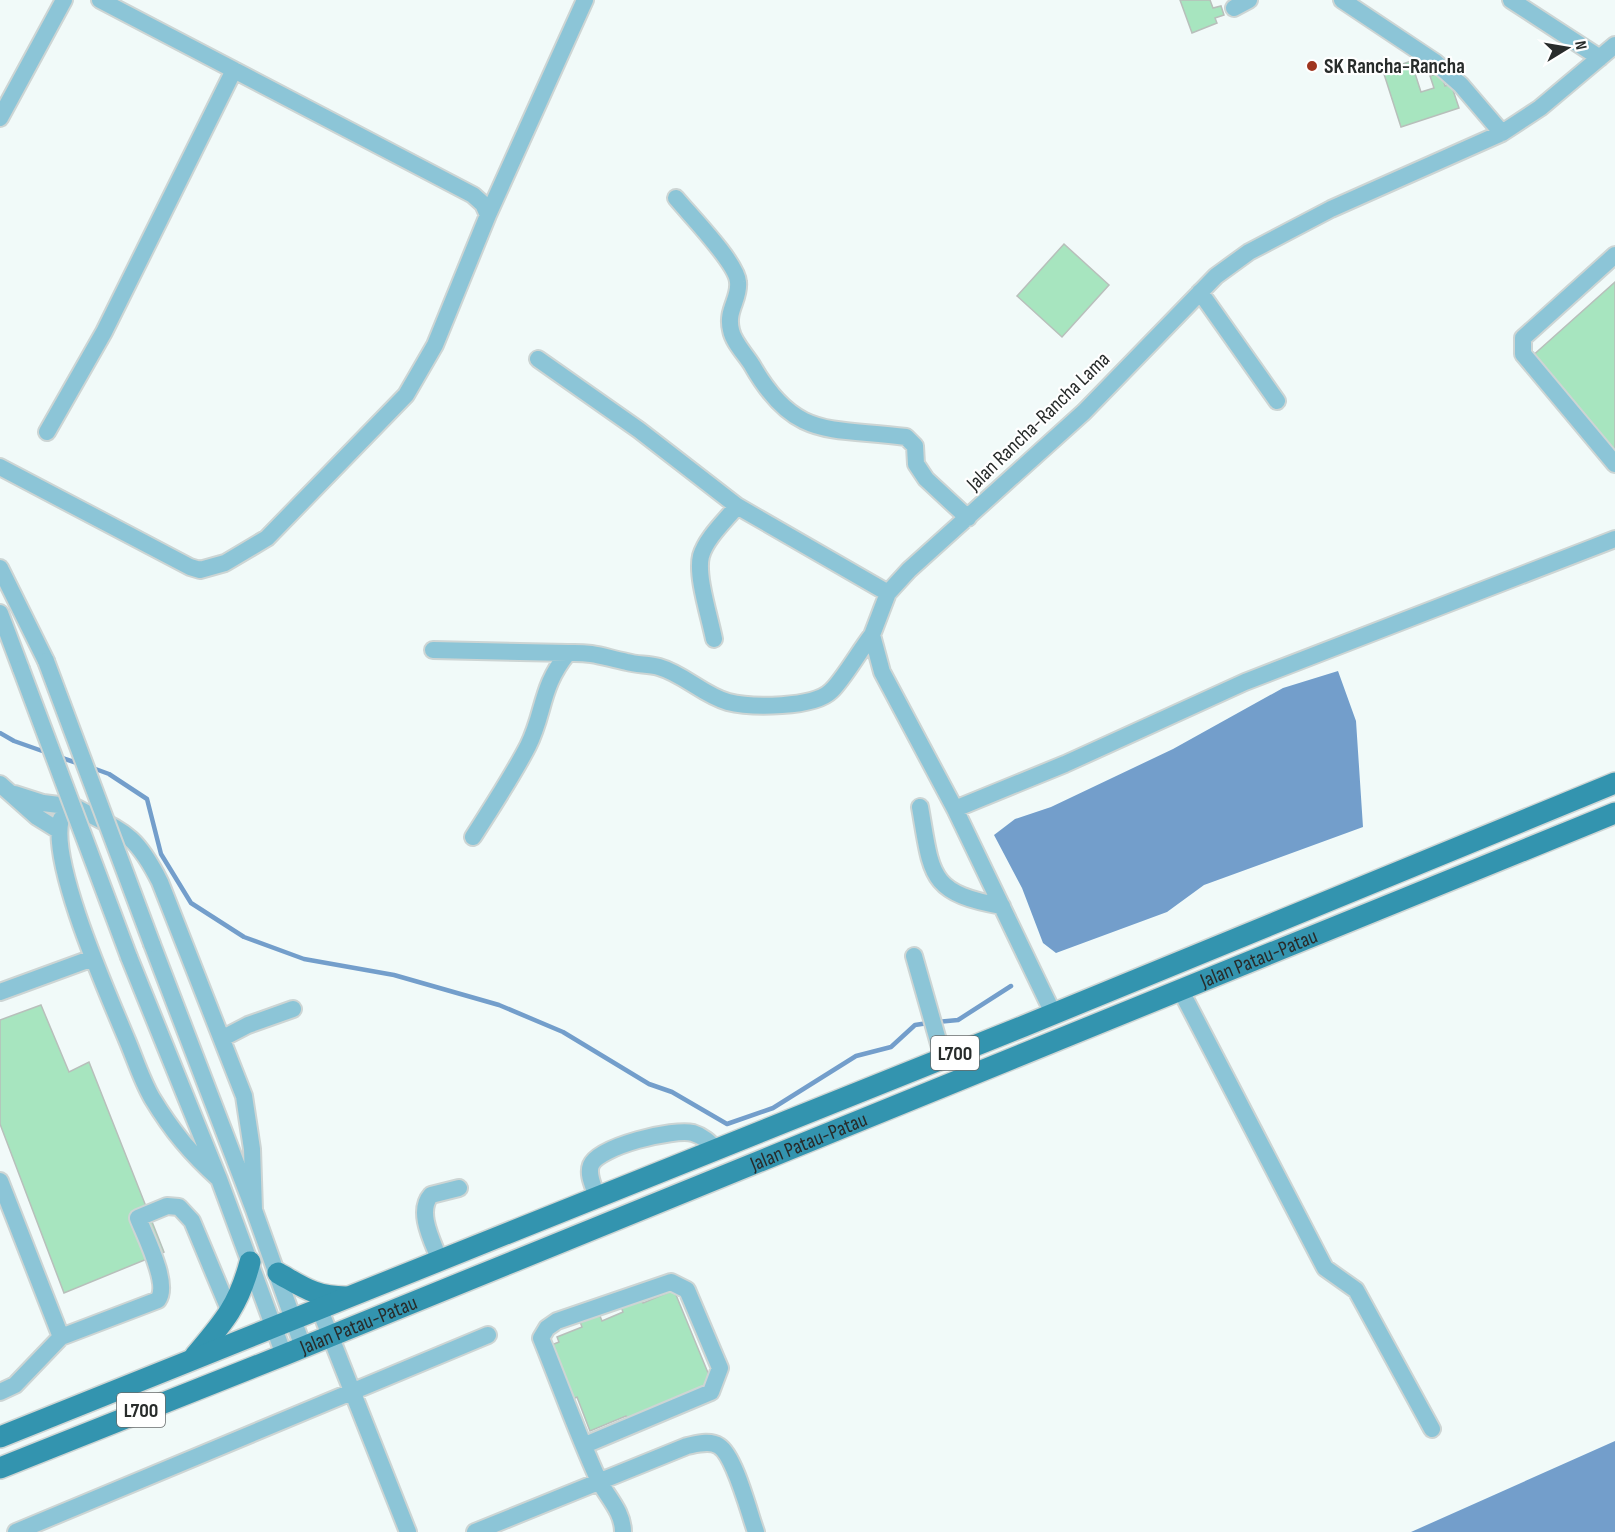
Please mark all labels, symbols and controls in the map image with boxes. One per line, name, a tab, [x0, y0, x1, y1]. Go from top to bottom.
north arrow	[1537, 18, 1597, 78]
text: N	[1570, 39, 1590, 51]
place label: SK Rancha-Rancha	[1324, 54, 1465, 79]
marker: SK Rancha-Rancha	[1305, 59, 1319, 73]
street label: Jalan Rancha-Rancha Lama	[961, 347, 1115, 497]
street label: Jalan Patau-Patau	[1196, 924, 1321, 994]
road number: L700	[931, 1036, 979, 1070]
street label: Jalan Patau-Patau	[746, 1107, 871, 1177]
street label: Jalan Patau-Patau	[295, 1290, 421, 1361]
road number: L700	[117, 1393, 165, 1427]

